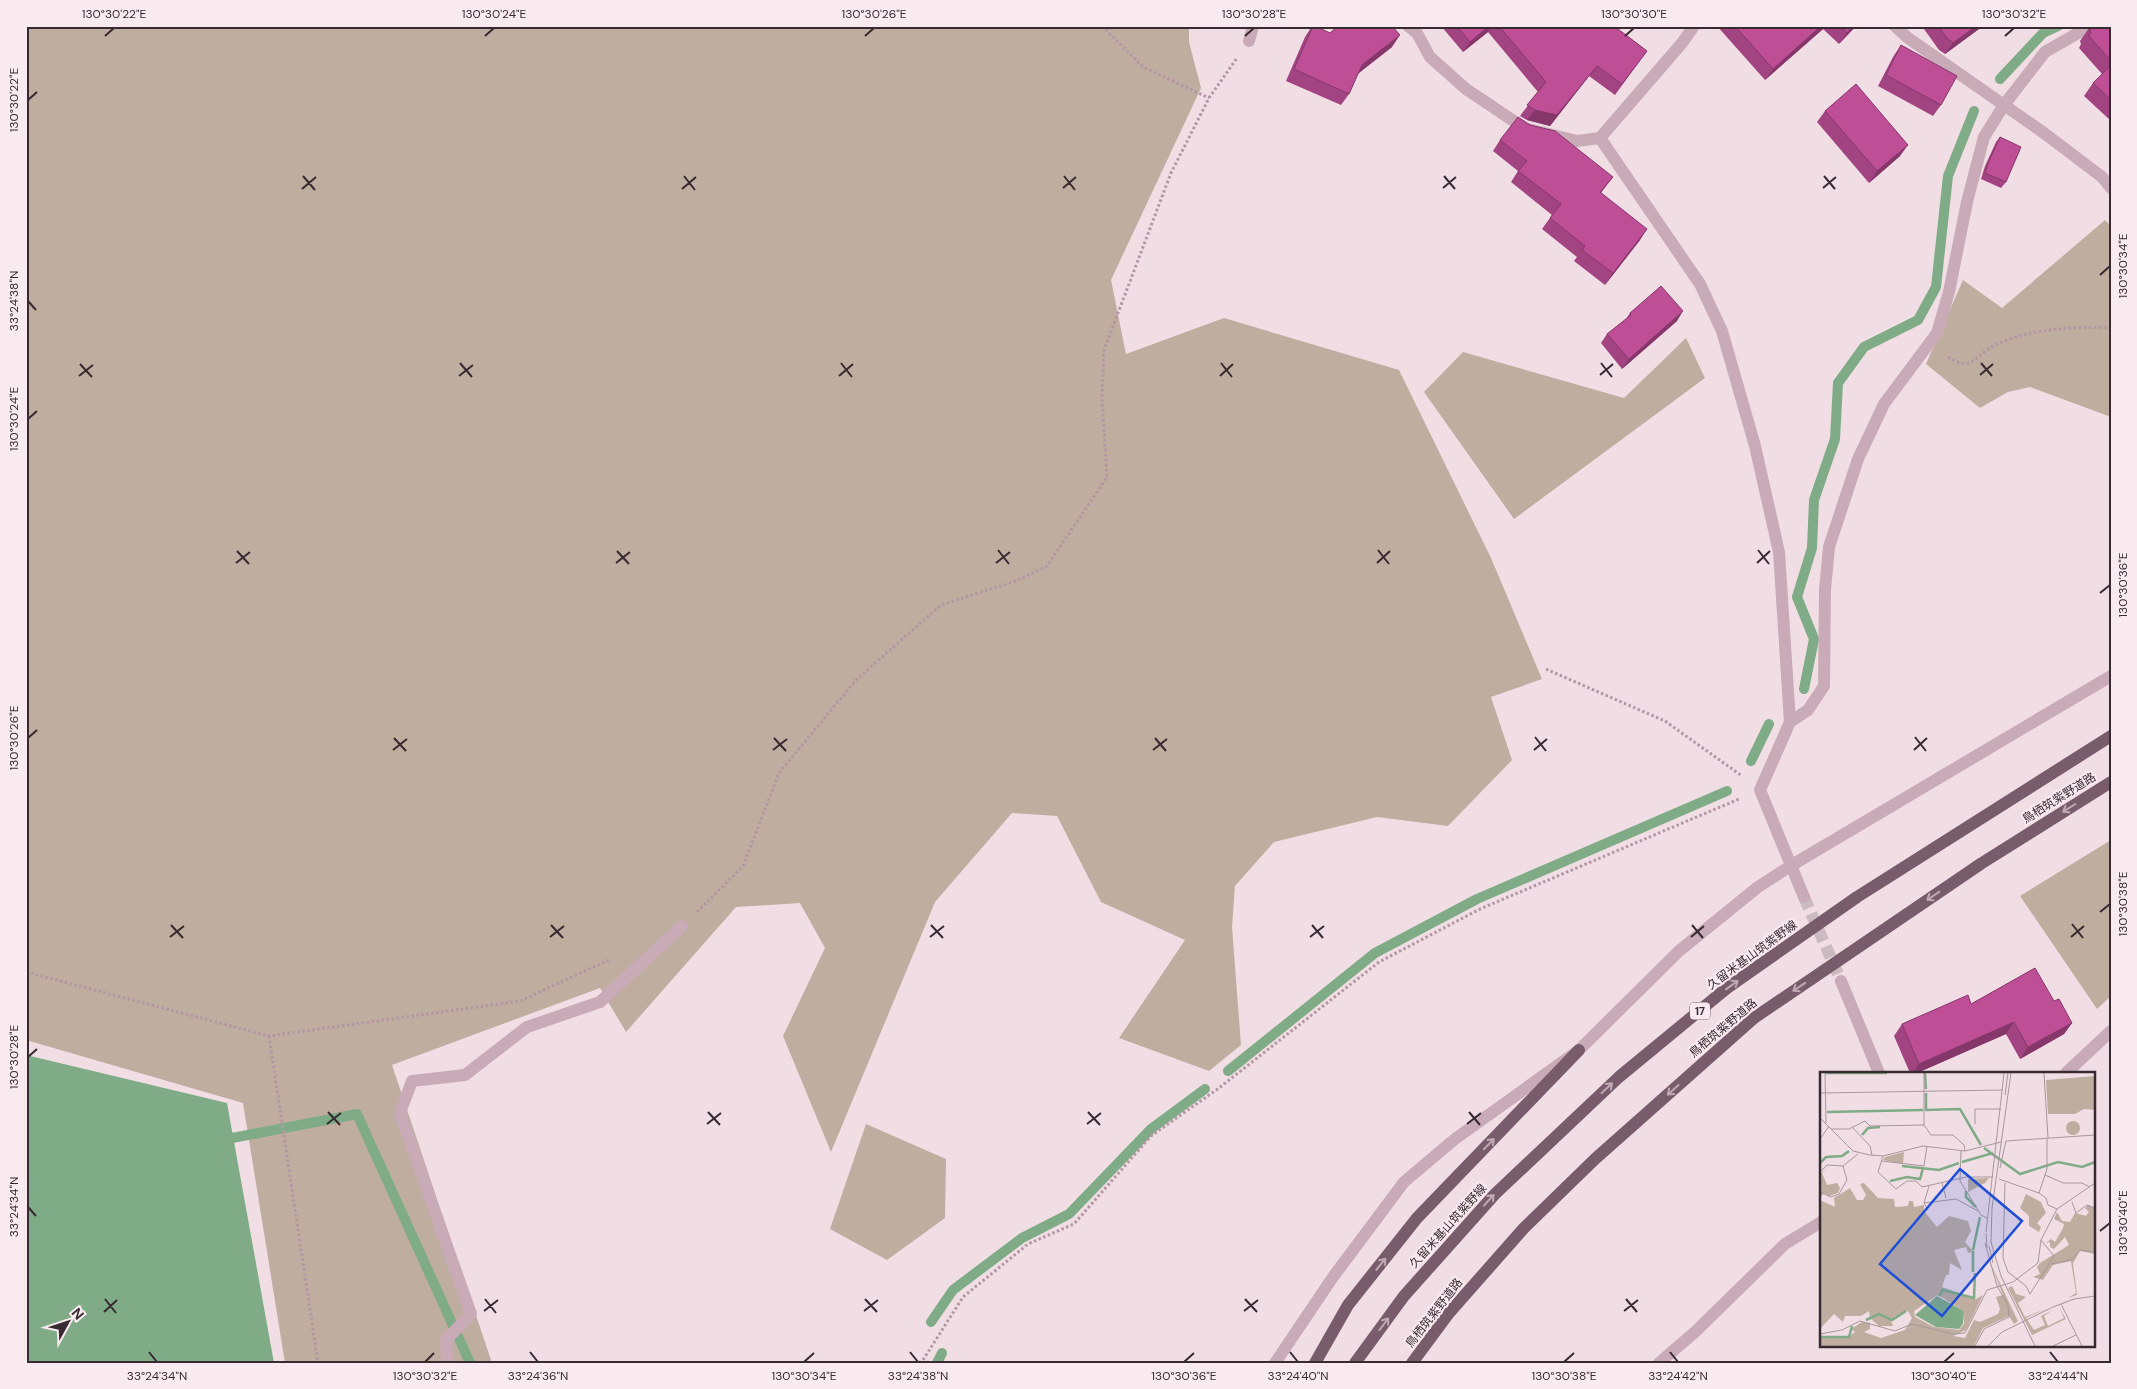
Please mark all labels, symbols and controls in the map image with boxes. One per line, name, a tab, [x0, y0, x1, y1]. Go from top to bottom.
text: 130°30'22"E	[82, 6, 146, 22]
text: 130°30'24"E	[462, 6, 527, 22]
text: 130°30'26"E	[841, 6, 907, 22]
text: 130°30'28"E	[1222, 6, 1287, 22]
text: 130°30'30"E	[1601, 6, 1667, 22]
text: 130°30'32"E	[1982, 6, 2047, 22]
text: 130°30'22"E	[6, 68, 22, 132]
text: 130°30'34"E	[2115, 233, 2131, 299]
text: 33°24'38"N	[6, 271, 22, 331]
text: 130°30'24"E	[6, 386, 22, 451]
text: 130°30'36"E	[2115, 552, 2131, 618]
text: 130°30'26"E	[6, 705, 22, 771]
street label: 鳥栖筑紫野道路	[2019, 769, 2099, 827]
one-way arrow	[2063, 803, 2077, 813]
text: 130°30'38"E	[2115, 871, 2131, 937]
one-way arrow	[1926, 891, 1940, 901]
street label: 久留米基山筑紫野線	[1704, 917, 1800, 993]
one-way arrow	[1725, 980, 1739, 990]
one-way arrow	[1792, 982, 1806, 992]
street label: 鳥栖筑紫野道路	[1686, 995, 1760, 1061]
road number: 17	[1690, 1002, 1710, 1019]
text: 130°30'28"E	[6, 1024, 22, 1089]
inset map	[1820, 1072, 2094, 1346]
one-way arrow	[1601, 1082, 1613, 1094]
one-way arrow	[1666, 1084, 1679, 1095]
one-way arrow	[1483, 1137, 1495, 1150]
text: 33°24'34"N	[6, 1177, 22, 1237]
street label: 久留米基山筑紫野線	[1406, 1181, 1490, 1271]
text: 130°30'40"E	[2115, 1190, 2131, 1256]
one-way arrow	[1483, 1194, 1495, 1207]
one-way arrow	[1375, 1258, 1386, 1271]
street label: 鳥栖筑紫野道路	[1402, 1275, 1466, 1351]
north arrow	[42, 1296, 92, 1346]
text: N	[68, 1304, 88, 1323]
one-way arrow	[1378, 1318, 1389, 1331]
text: 33°24'34"N	[127, 1368, 187, 1384]
text: 130°30'32"E	[393, 1368, 458, 1384]
text: 33°24'36"N	[508, 1368, 568, 1384]
text: 130°30'34"E	[771, 1368, 837, 1384]
text: 33°24'38"N	[888, 1368, 948, 1384]
text: 130°30'36"E	[1151, 1368, 1217, 1384]
text: 33°24'40"N	[1268, 1368, 1328, 1384]
text: 130°30'38"E	[1531, 1368, 1597, 1384]
text: 33°24'42"N	[1648, 1368, 1708, 1384]
text: 130°30'40"E	[1911, 1368, 1977, 1384]
text: 33°24'44"N	[2028, 1368, 2088, 1384]

